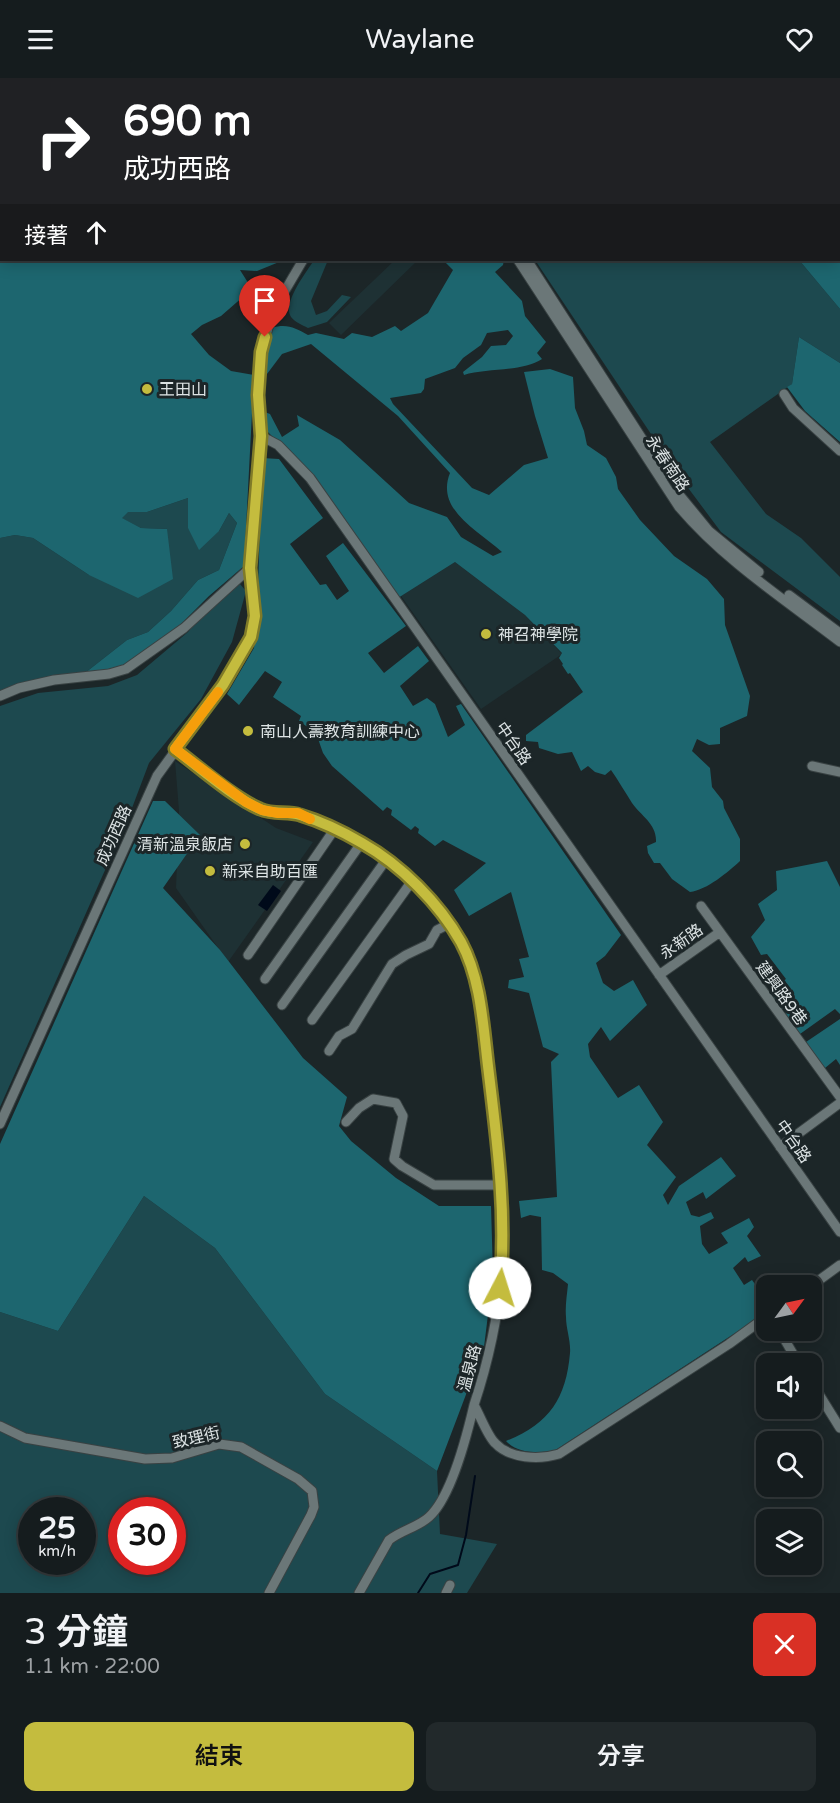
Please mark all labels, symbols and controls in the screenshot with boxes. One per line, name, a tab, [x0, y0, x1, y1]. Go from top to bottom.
icon: menu	[24, 23, 57, 56]
text: Waylane	[365, 23, 475, 56]
icon: heart	[783, 23, 816, 56]
text: 690 m	[123, 96, 252, 147]
icon: right	[24, 102, 102, 180]
text: 成功西路	[123, 153, 231, 186]
icon: ahead	[80, 216, 113, 249]
text: 接著	[24, 223, 68, 249]
pin	[239, 275, 290, 337]
icon: arrive	[248, 284, 281, 317]
place label: 王田山	[159, 380, 207, 400]
marker: 王田山	[140, 382, 154, 396]
street label: 永春南路	[641, 431, 693, 496]
place label: 神召神學院	[498, 625, 578, 645]
marker: 神召神學院	[479, 627, 493, 641]
street label: 中台路	[491, 718, 535, 769]
place label: 南山人壽教育訓練中心	[260, 722, 420, 742]
marker: 南山人壽教育訓練中心	[241, 724, 255, 738]
street label: 成功西路	[92, 802, 136, 869]
place label: 清新溫泉飯店	[137, 835, 233, 855]
marker: 清新溫泉飯店	[238, 837, 252, 851]
place label: 新采自助百匯	[222, 862, 318, 882]
marker: 新采自助百匯	[203, 864, 217, 878]
street label: 永新路	[656, 920, 707, 964]
street label: 建興路9巷	[751, 958, 811, 1029]
street label: 中台路	[771, 1116, 815, 1167]
position arrow	[468, 1256, 532, 1320]
north arrow	[756, 1275, 822, 1341]
map controls	[756, 1275, 822, 1575]
street label: 溫泉路	[454, 1342, 486, 1394]
button: sound	[756, 1353, 822, 1419]
street label: 致理街	[171, 1423, 222, 1453]
button: search	[756, 1431, 822, 1497]
speed limit sign: 30	[108, 1497, 186, 1575]
button: layers	[756, 1509, 822, 1575]
text: 25	[38, 1510, 76, 1547]
text: km/h	[38, 1542, 76, 1560]
text: 3 分鐘	[24, 1611, 128, 1654]
button: close	[753, 1613, 816, 1676]
text: 1.1 km · 22:00	[24, 1655, 160, 1679]
button: 結束	[24, 1722, 414, 1791]
button: 分享	[426, 1722, 816, 1791]

